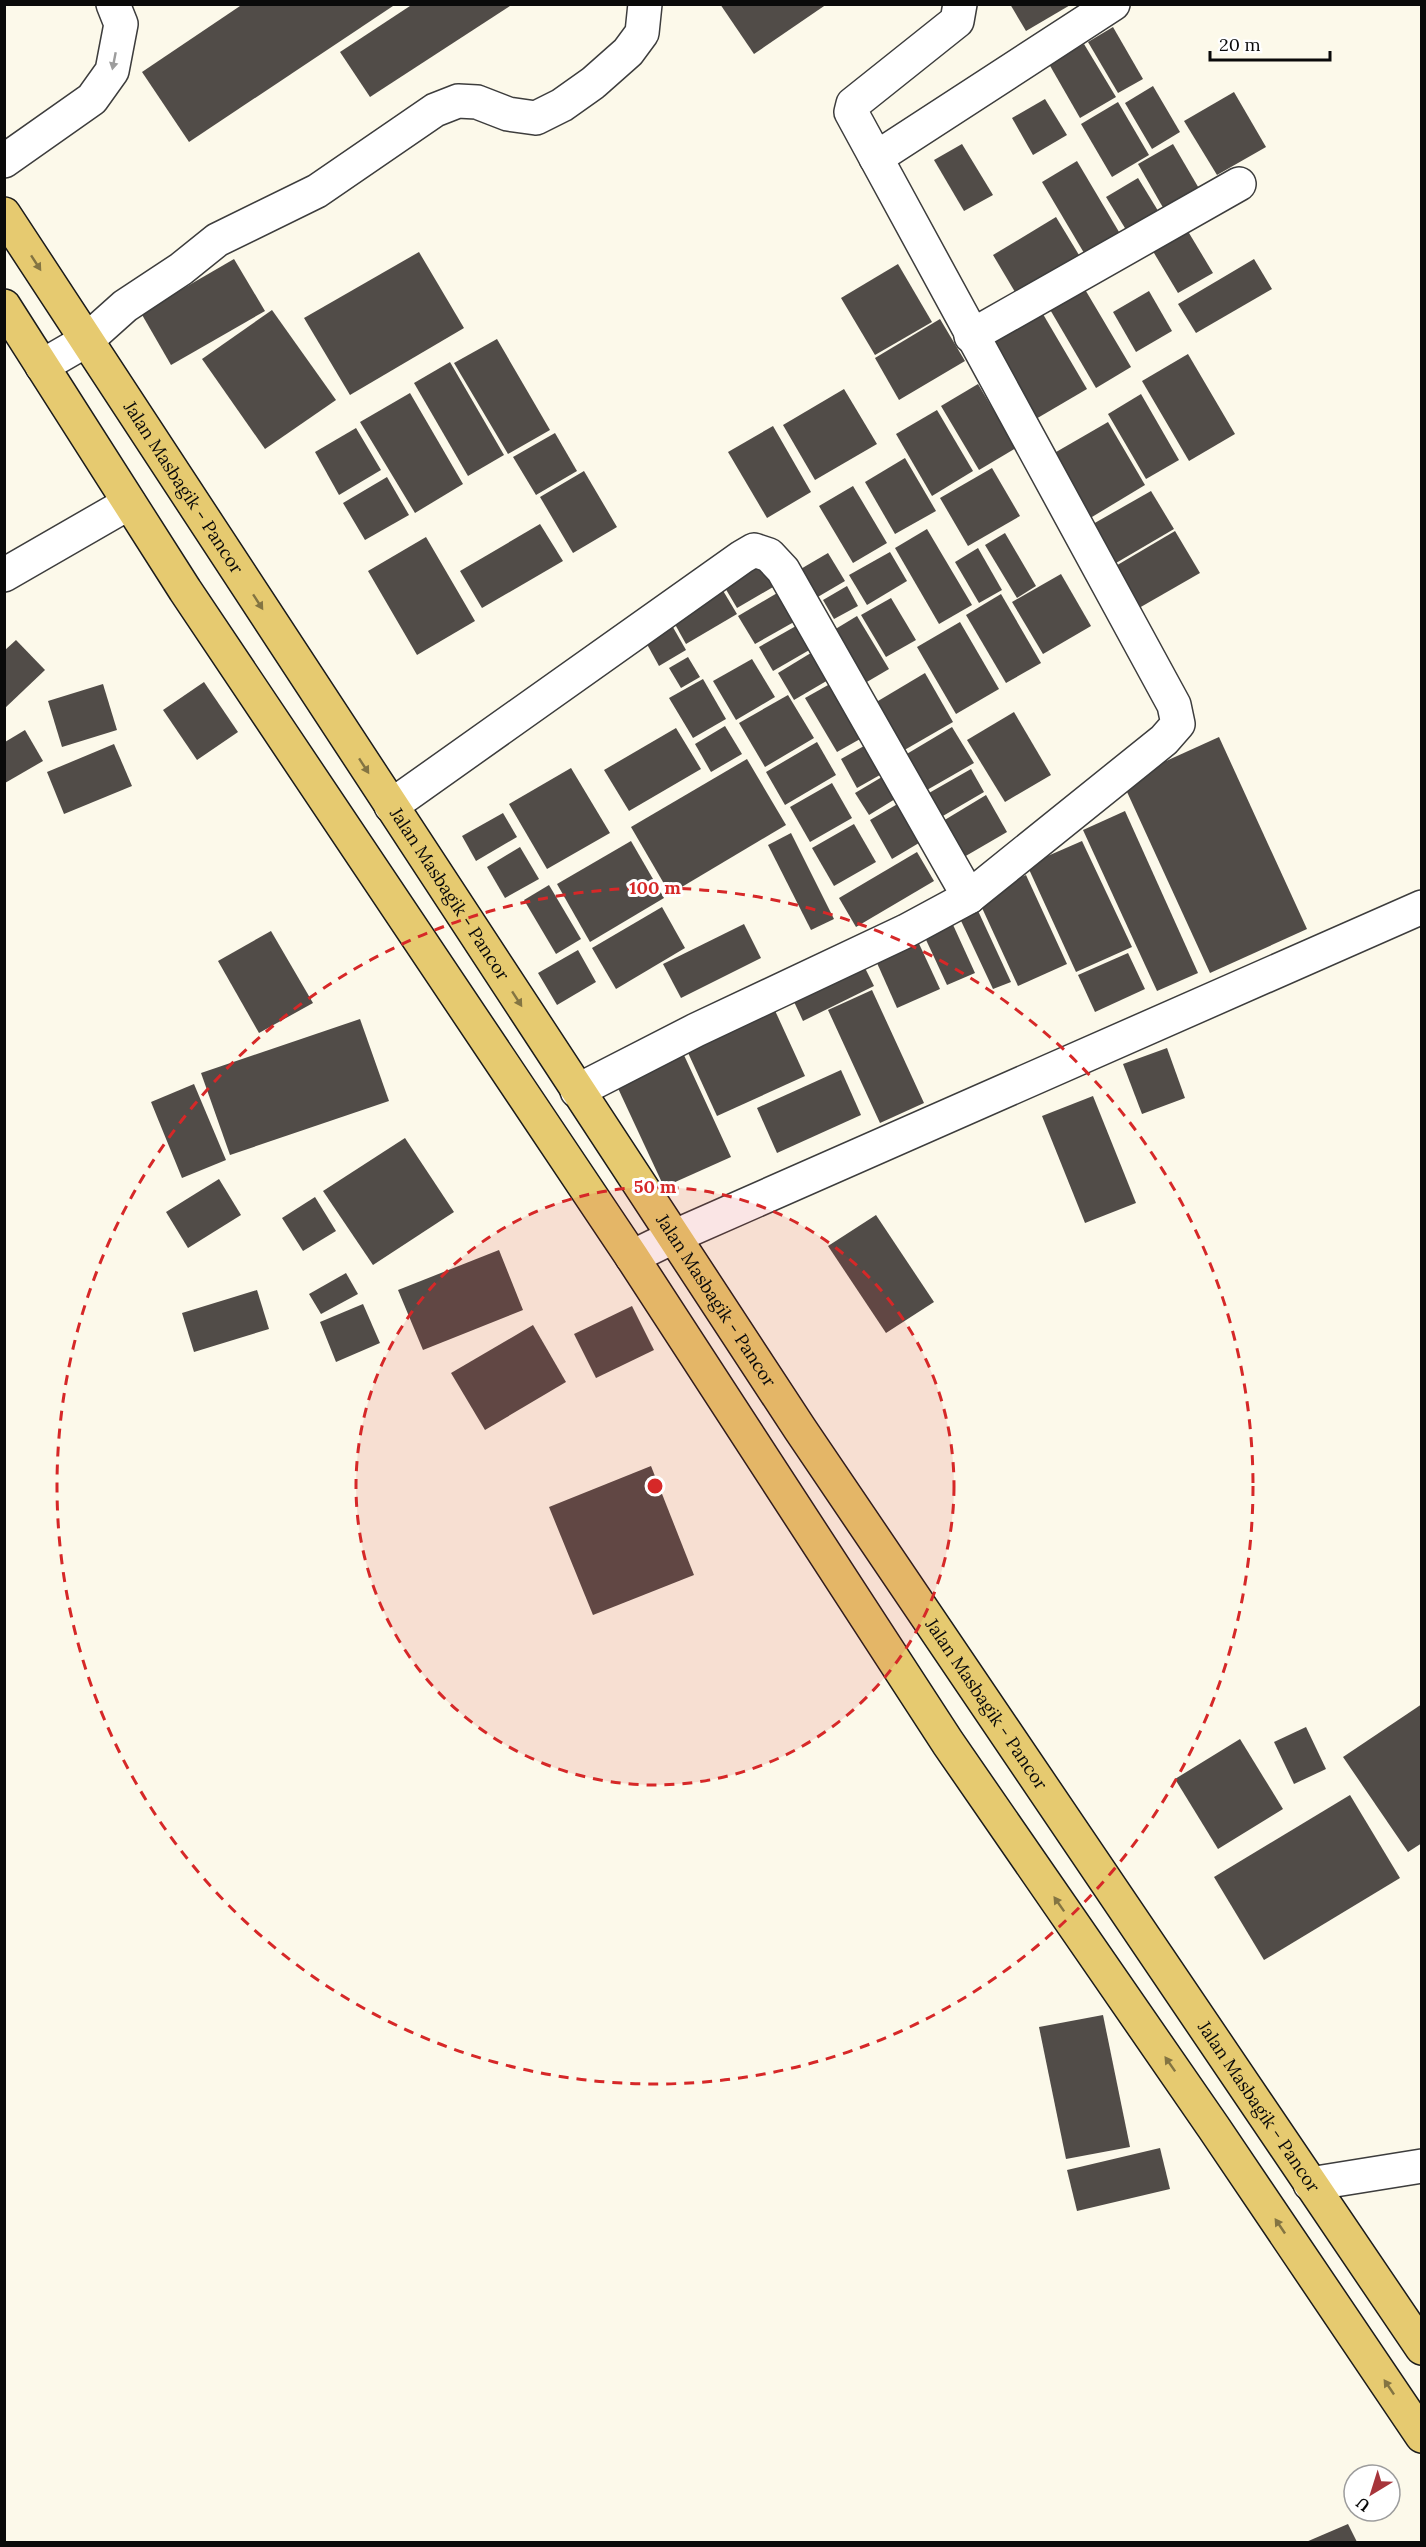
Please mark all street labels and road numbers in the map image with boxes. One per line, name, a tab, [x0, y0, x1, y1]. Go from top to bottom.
street label: Jalan Masbagik - Pancor	[118, 396, 249, 578]
street label: Jalan Masbagik - Pancor	[384, 802, 515, 985]
street label: Jalan Masbagik - Pancor	[651, 1209, 781, 1391]
street label: Jalan Masbagik - Pancor	[920, 1613, 1053, 1794]
street label: Jalan Masbagik - Pancor	[1193, 2016, 1325, 2197]

